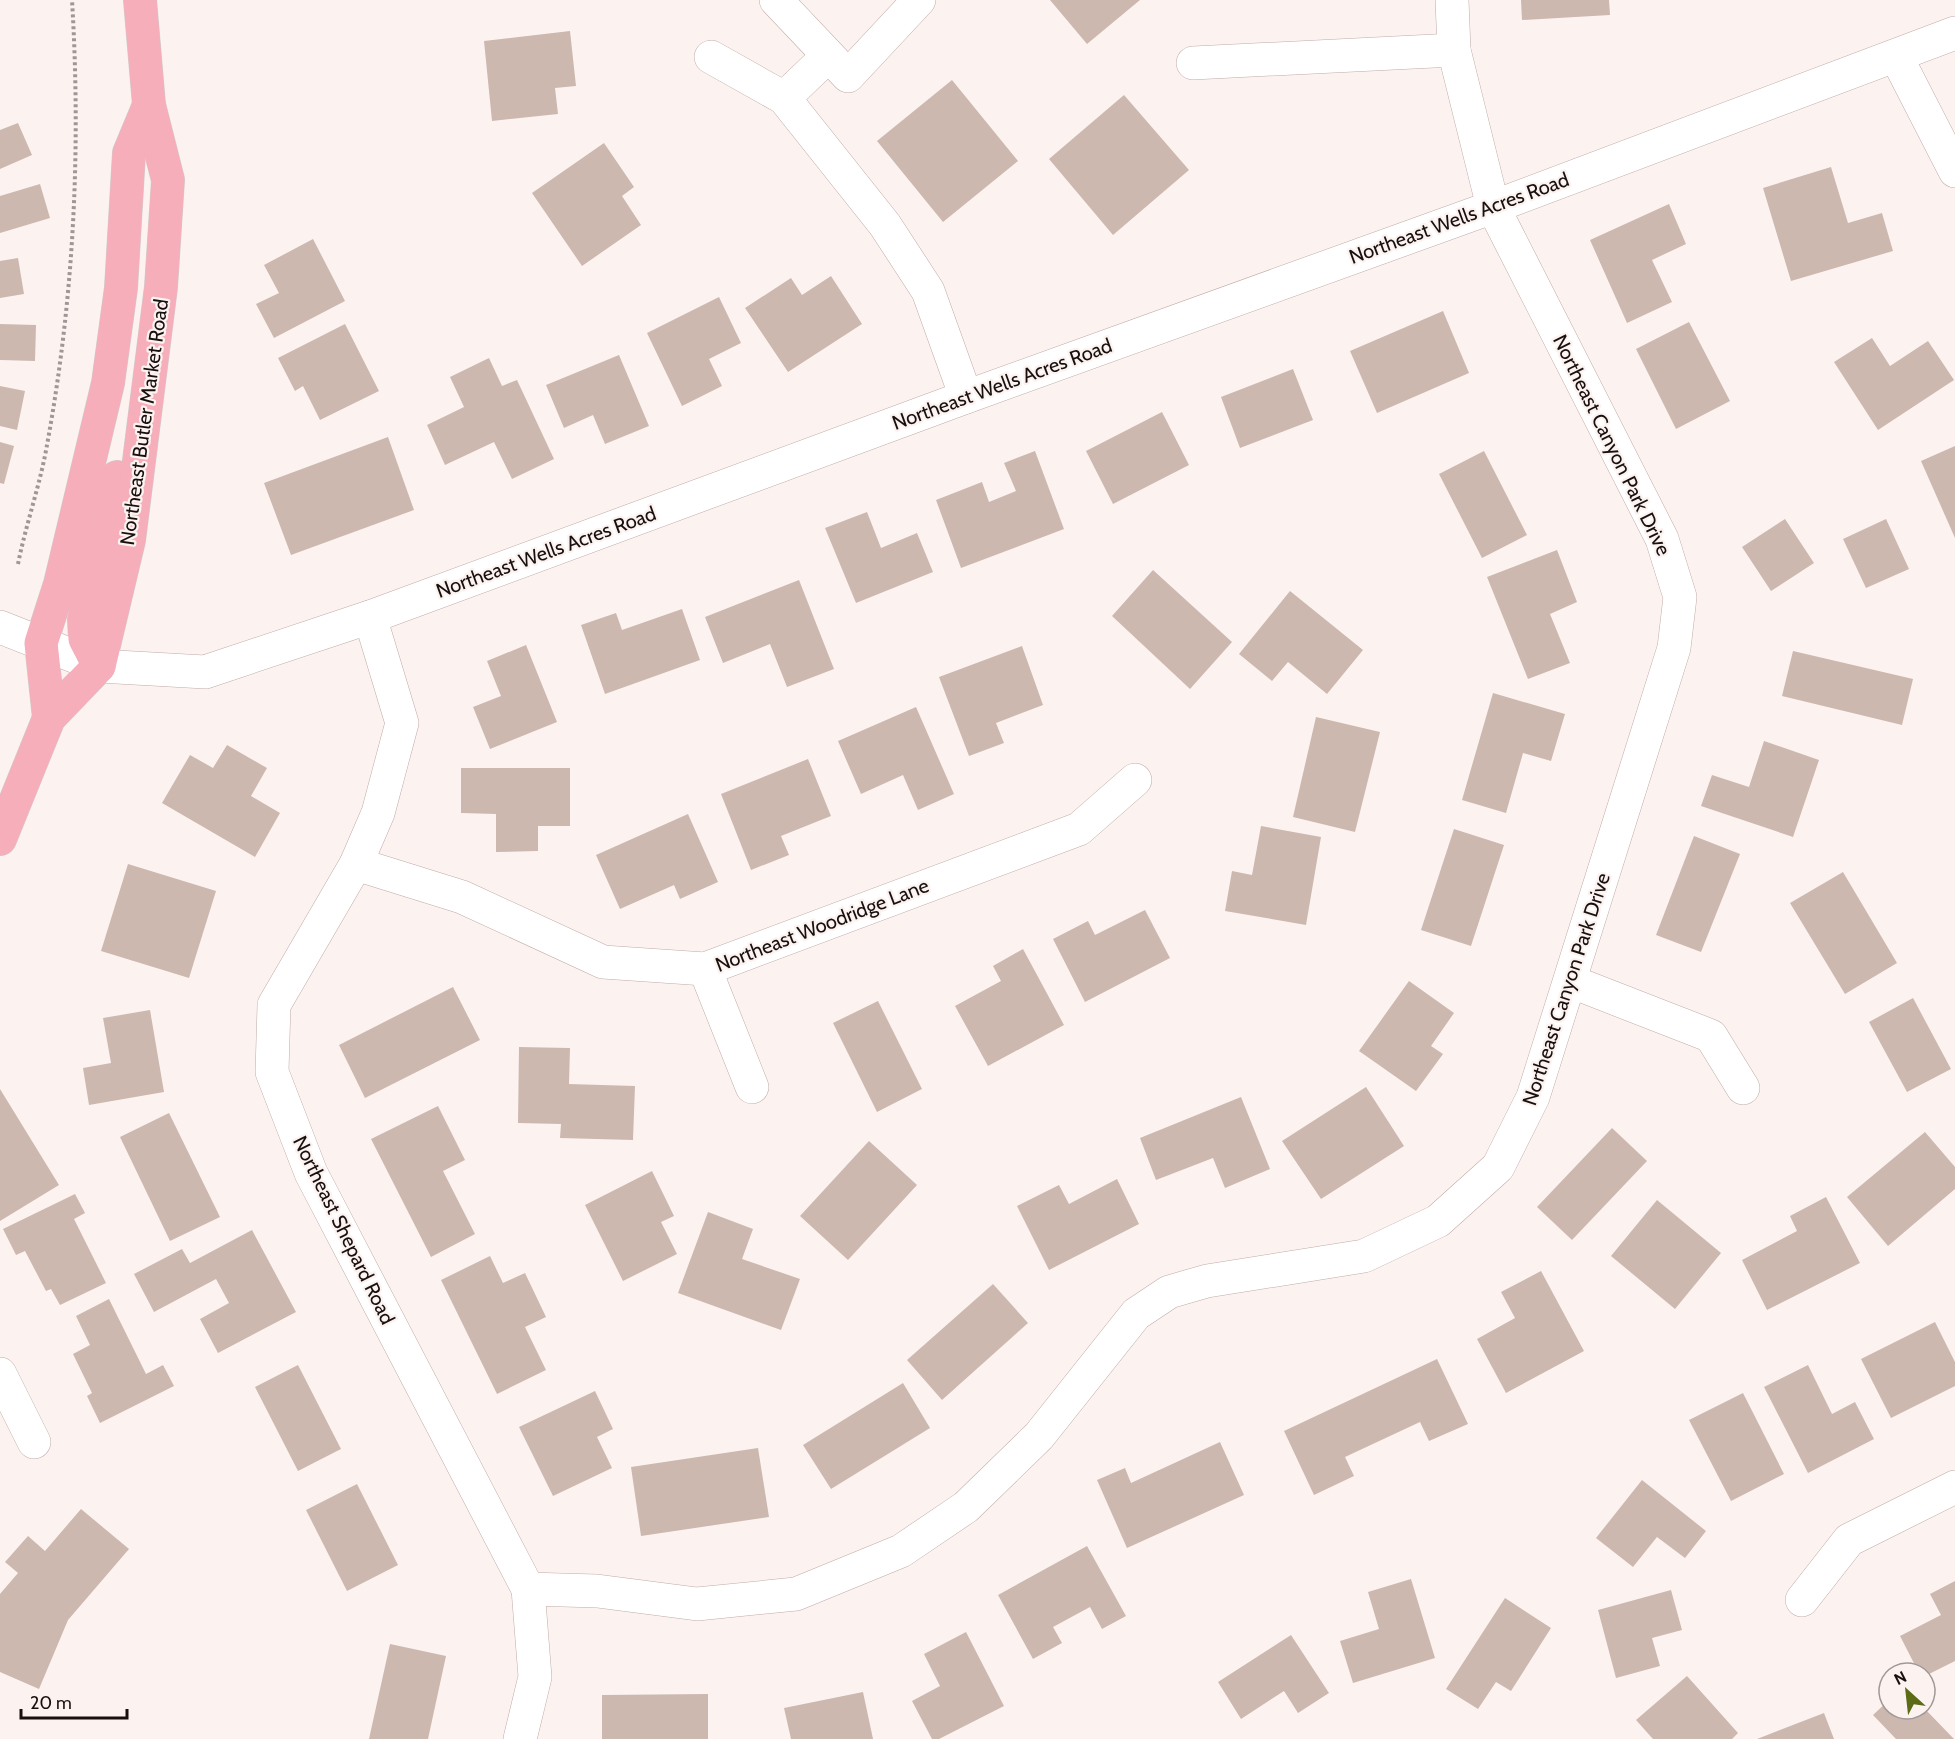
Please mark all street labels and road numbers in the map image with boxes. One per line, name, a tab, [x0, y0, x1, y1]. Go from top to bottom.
street label: Northeast Wells Acres Road	[1346, 167, 1572, 269]
street label: Northeast Butler Market Road	[115, 297, 173, 547]
street label: Northeast Canyon Park Drive	[1548, 331, 1676, 559]
street label: Northeast Wells Acres Road	[889, 333, 1115, 435]
street label: Northeast Wells Acres Road	[433, 501, 659, 603]
street label: Northeast Canyon Park Drive	[1517, 870, 1615, 1108]
street label: Northeast Woodridge Lane	[712, 873, 932, 977]
street label: Northeast Shepard Road	[288, 1132, 400, 1328]

